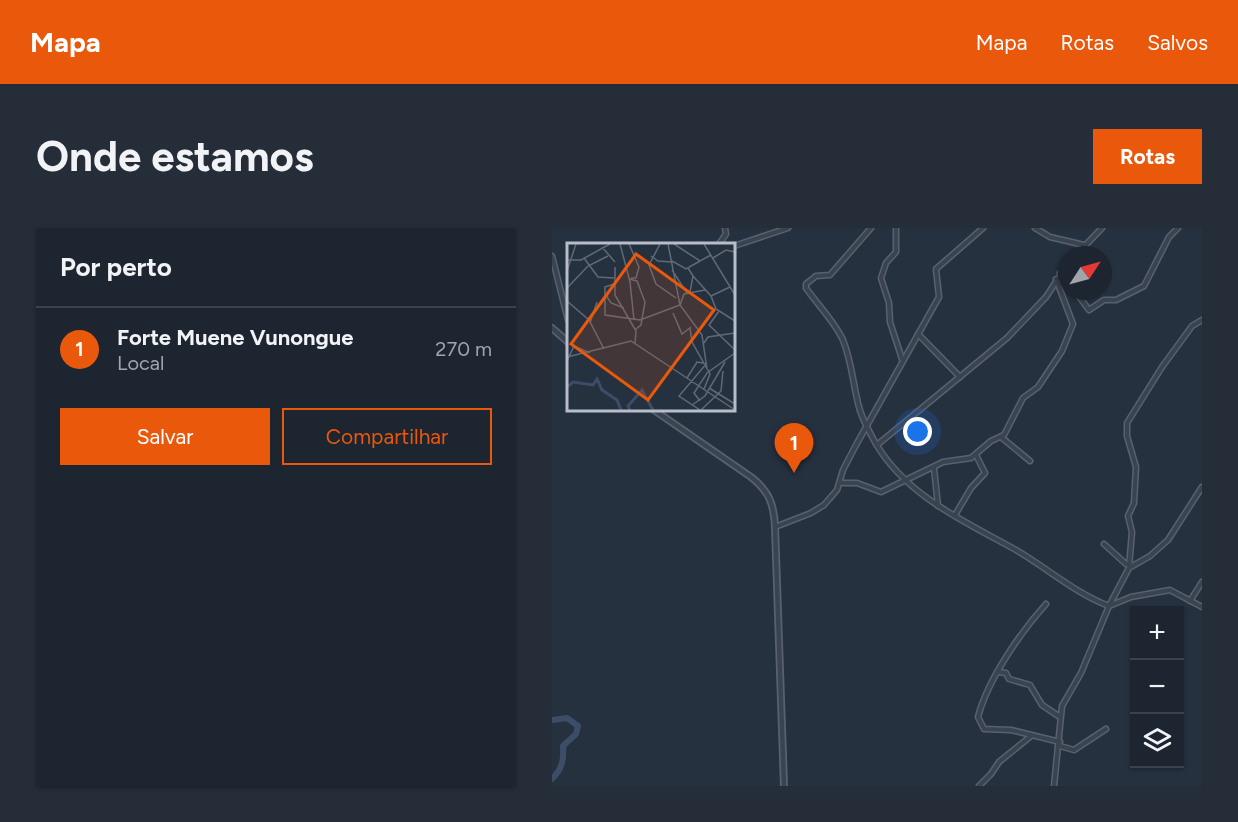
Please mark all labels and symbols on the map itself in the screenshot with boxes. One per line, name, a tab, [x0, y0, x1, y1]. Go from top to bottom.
inset map	[567, 243, 735, 411]
north arrow	[1058, 246, 1112, 300]
your location	[903, 417, 932, 446]
pin: 1	[774, 424, 814, 473]

